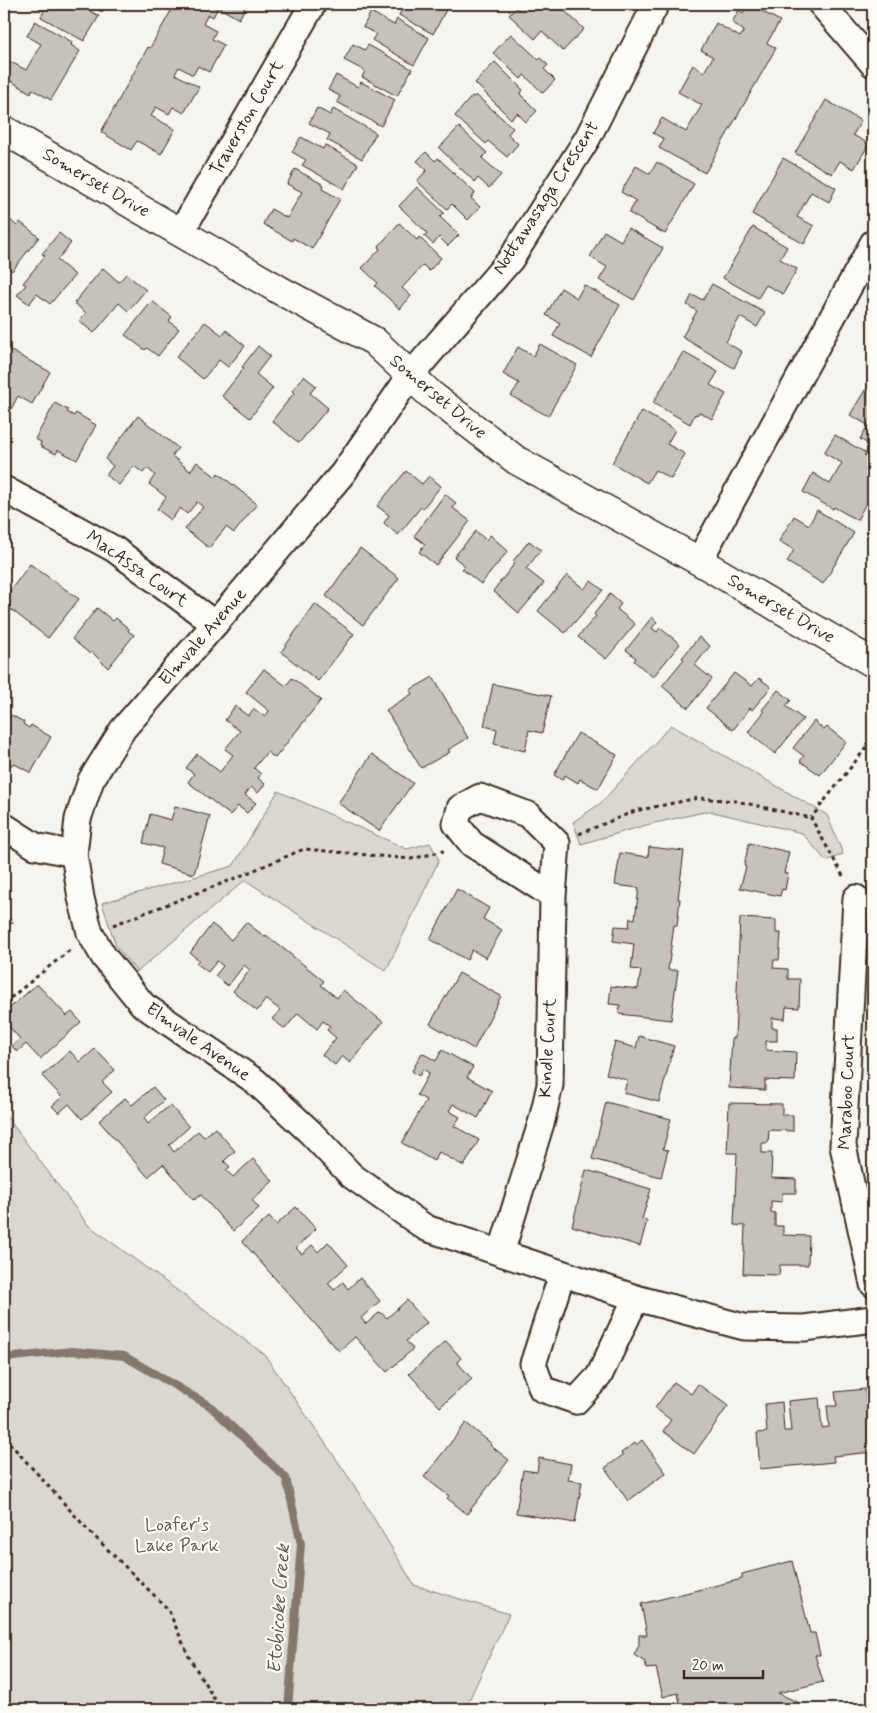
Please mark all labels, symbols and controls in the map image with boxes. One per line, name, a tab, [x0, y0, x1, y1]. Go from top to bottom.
street label: Traverston Court	[204, 56, 290, 180]
street label: Nottawasaga Crescent	[487, 117, 606, 280]
street label: Somerset Drive	[38, 143, 154, 223]
street label: Somerset Drive	[384, 349, 492, 445]
street label: MacAssa Court	[81, 525, 193, 613]
street label: Somerset Drive	[723, 569, 839, 649]
street label: Elmvale Avenue	[154, 583, 252, 691]
street label: Elmvale Avenue	[141, 997, 255, 1087]
street label: Kindle Court	[533, 997, 563, 1098]
street label: Maraboo Court	[833, 1034, 861, 1150]
park label: Loafer's Lake Park	[135, 1513, 219, 1558]
water label: Etobicoke Creek	[262, 1542, 296, 1674]
scale bar	[684, 1648, 763, 1680]
text: 20 m	[692, 1656, 724, 1676]

